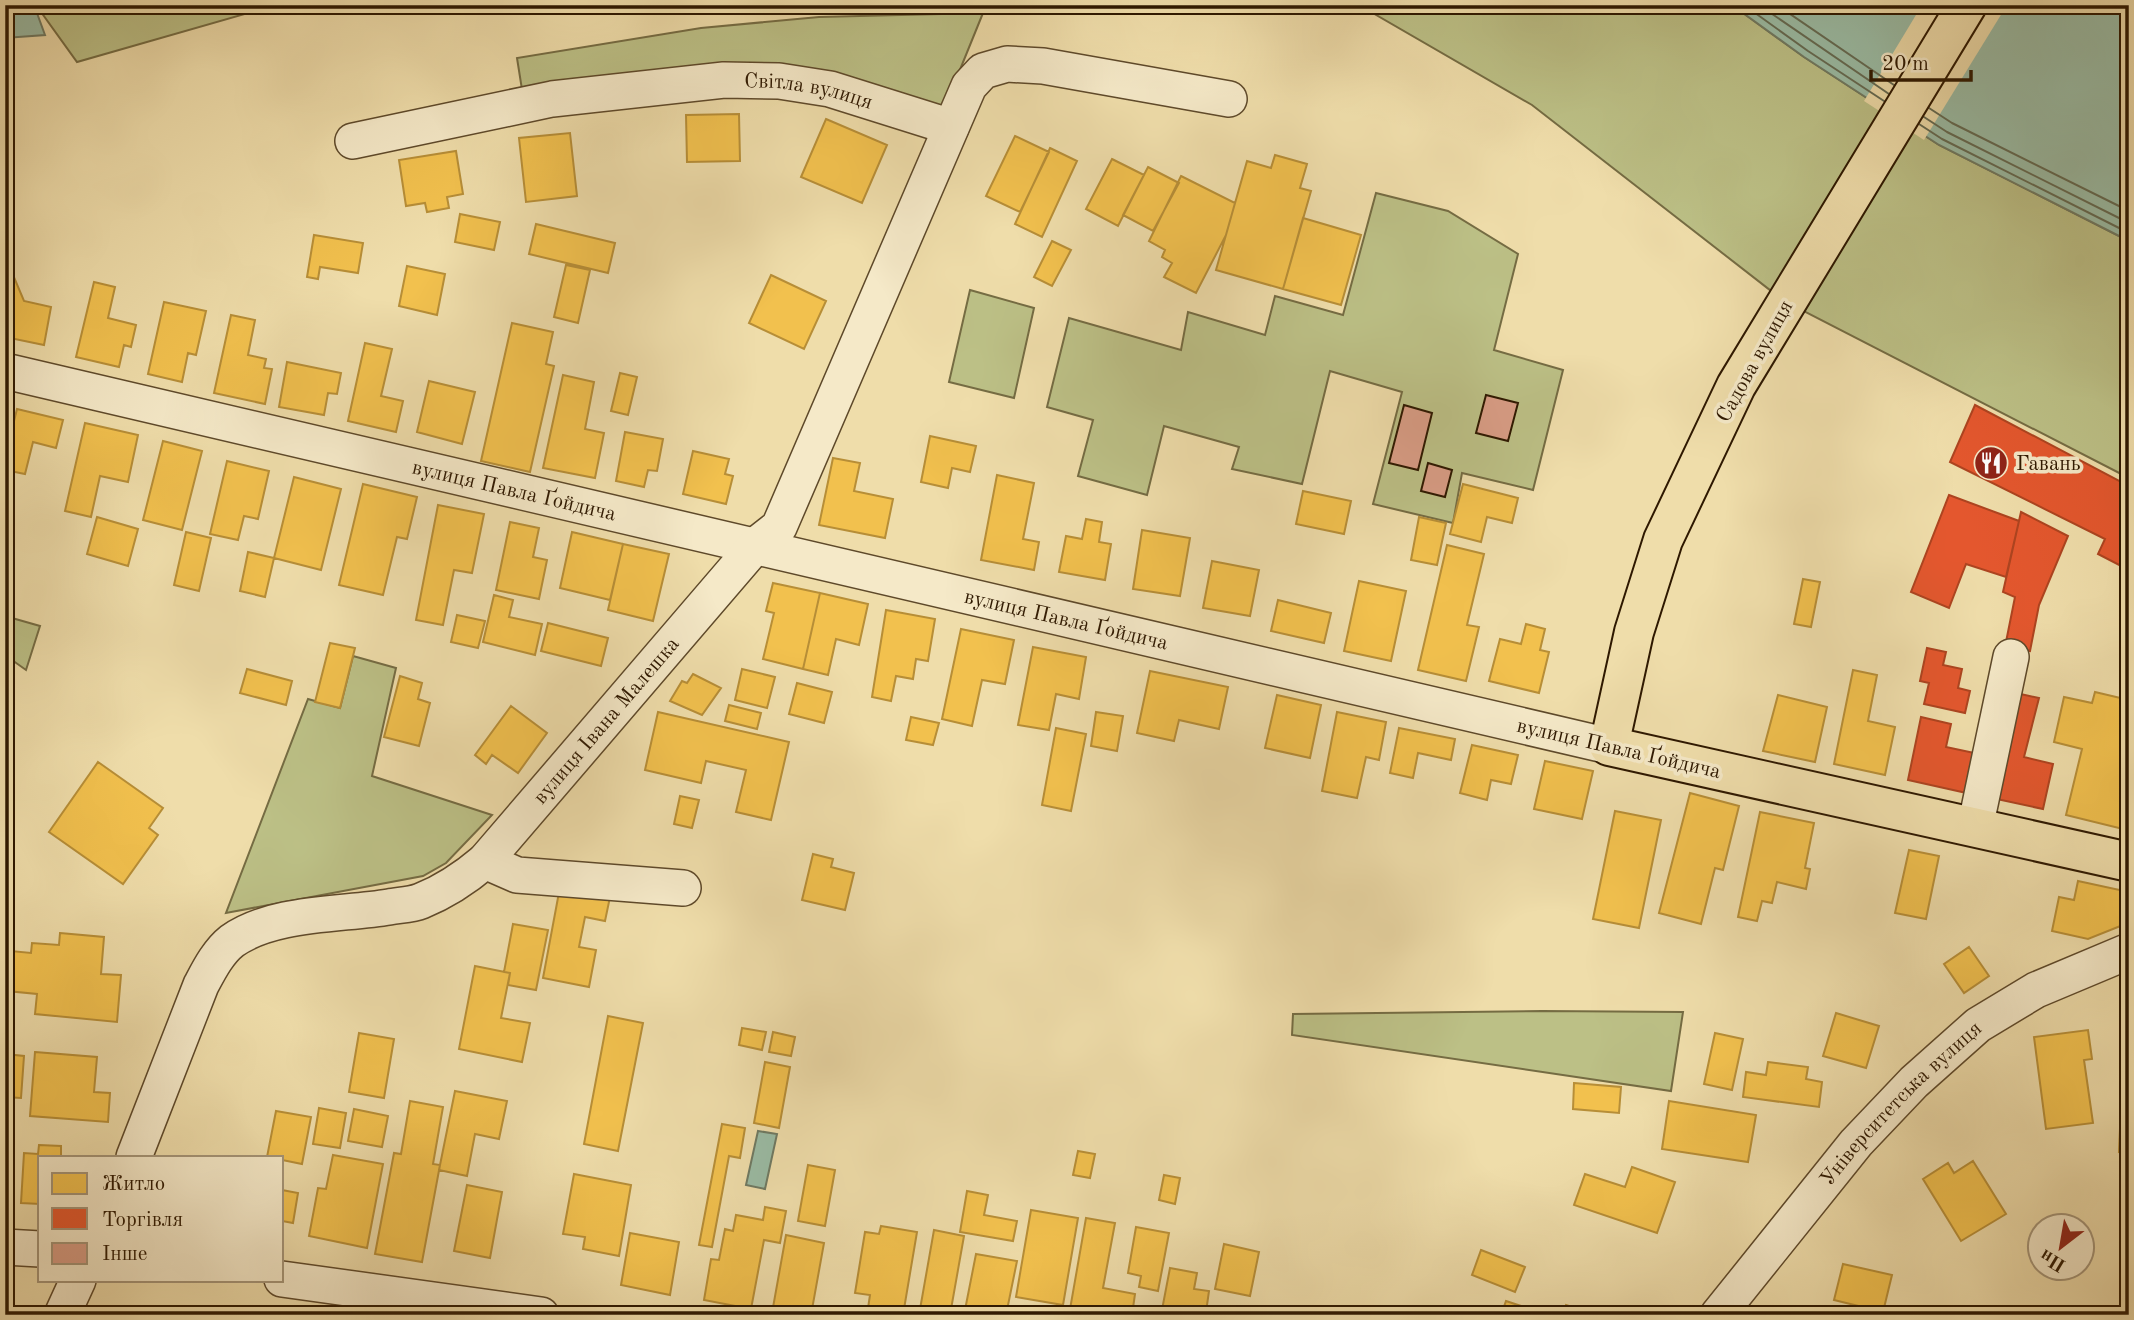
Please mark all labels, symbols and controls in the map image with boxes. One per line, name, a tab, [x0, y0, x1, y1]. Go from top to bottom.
scale bar	[1871, 38, 1971, 82]
text: 20 m	[1882, 54, 1929, 75]
street label: Світла вулиця	[744, 71, 875, 114]
street label: Садова вулиця	[1713, 297, 1797, 426]
restaurant icon: Гавань	[1972, 444, 2010, 482]
place label: Гавань	[2016, 454, 2081, 475]
street label: вулиця Павла Ґойдича	[410, 458, 618, 525]
street label: вулиця Павла Ґойдича	[962, 587, 1170, 655]
street label: вулиця Івана Малешка	[530, 634, 684, 808]
street label: вулиця Павла Ґойдича	[1515, 712, 1724, 783]
street label: Університетська вулиця	[1817, 1018, 1986, 1190]
legend	[38, 1156, 284, 1282]
text: Житло	[102, 1174, 165, 1195]
text: Торгівля	[102, 1210, 183, 1231]
north arrow	[2025, 1212, 2096, 1282]
text: Інше	[102, 1244, 147, 1265]
text: Пн	[2037, 1245, 2070, 1274]

